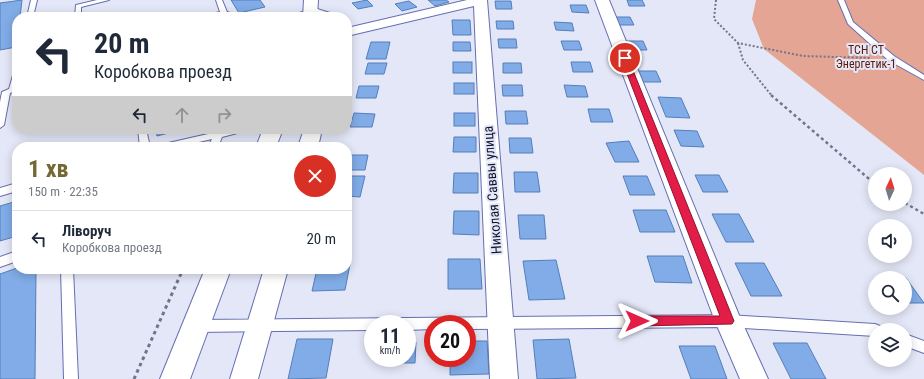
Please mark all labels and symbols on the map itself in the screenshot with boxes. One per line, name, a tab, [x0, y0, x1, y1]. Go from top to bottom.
pin	[608, 41, 642, 75]
park label: ТСН СТ Энергетик-1	[836, 43, 896, 71]
street label: Николая Саввы улица	[480, 125, 504, 255]
north arrow	[868, 167, 912, 211]
position arrow	[616, 300, 658, 342]
speed limit sign: 20	[424, 315, 476, 367]

